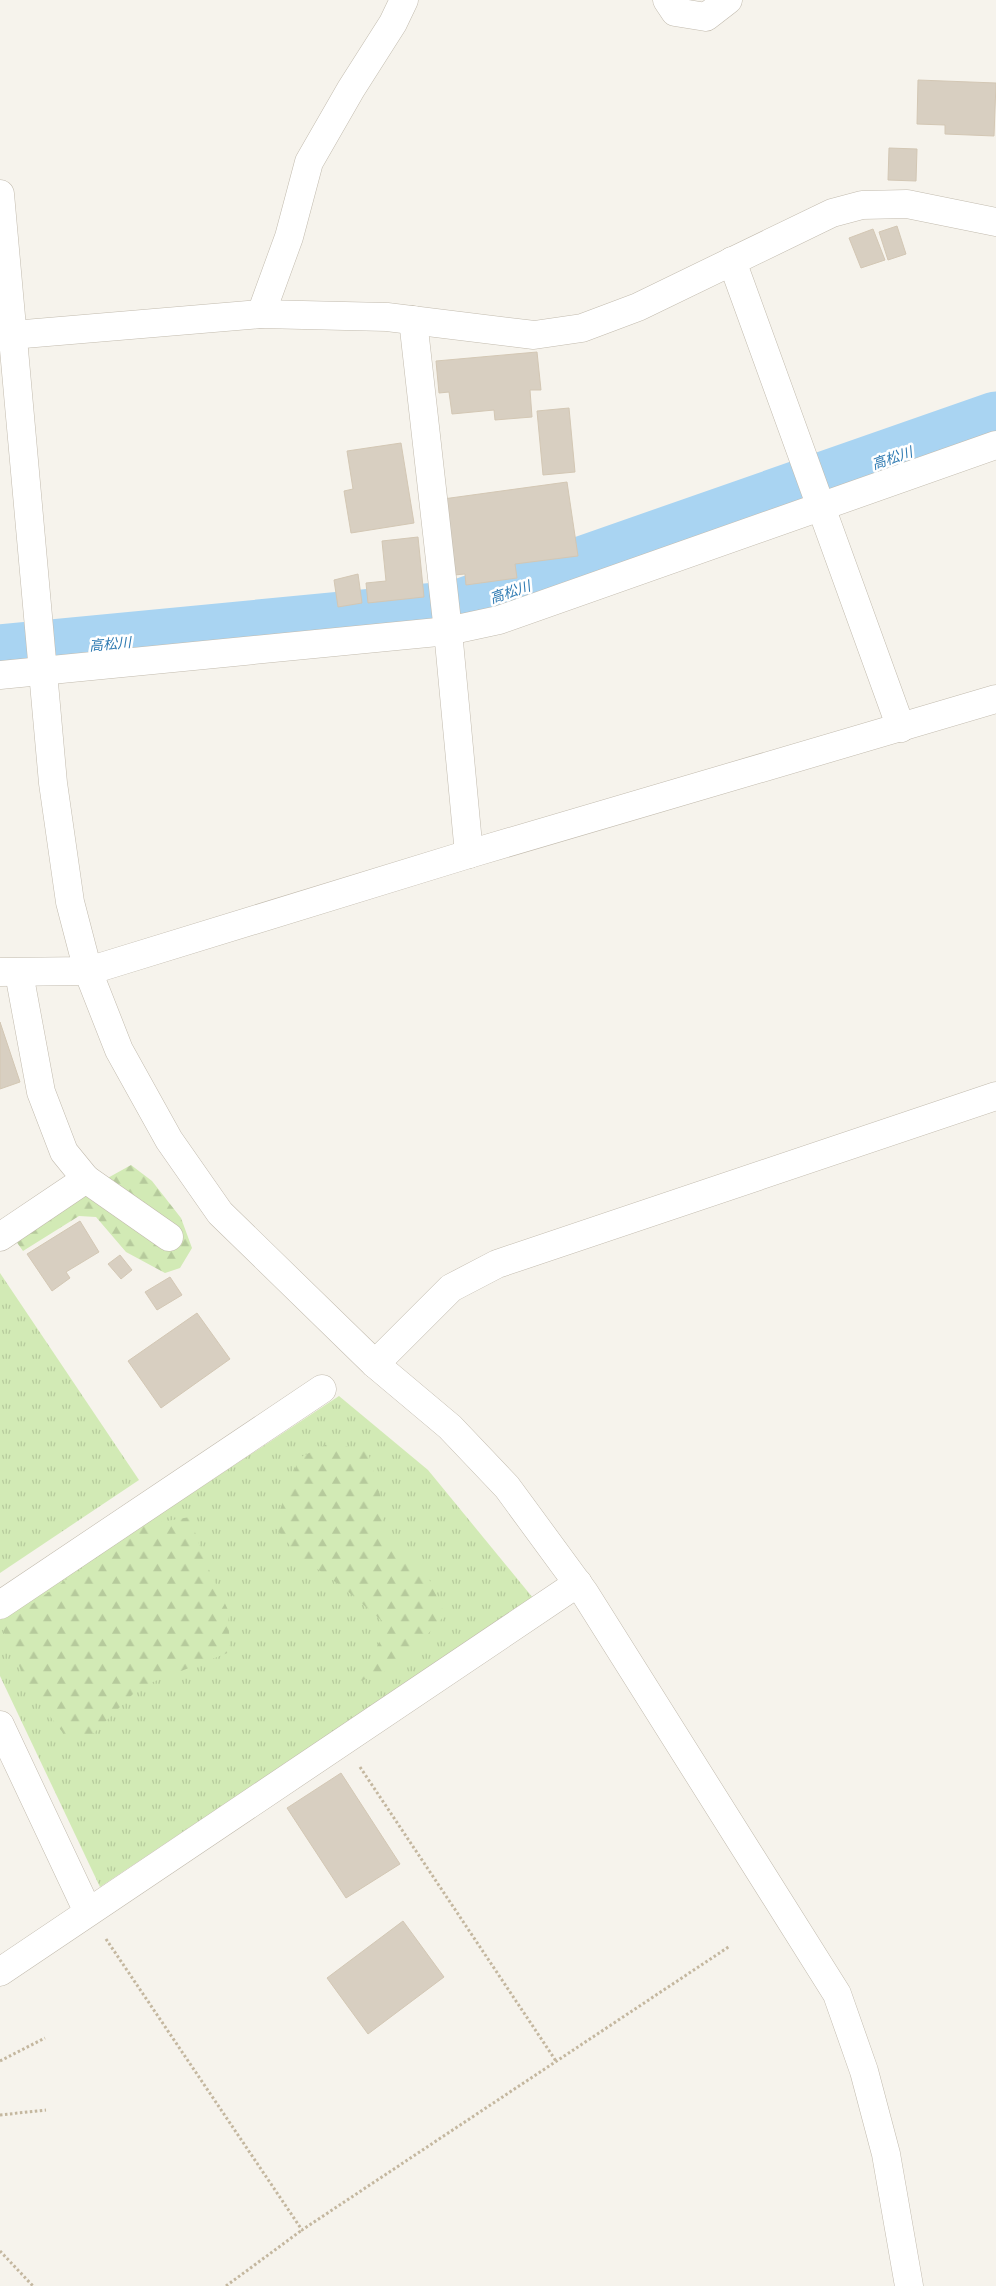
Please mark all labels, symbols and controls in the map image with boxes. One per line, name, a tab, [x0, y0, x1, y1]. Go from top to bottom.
water label: 高松川	[870, 443, 916, 472]
water label: 高松川	[488, 577, 534, 606]
water label: 高松川	[88, 634, 134, 654]

